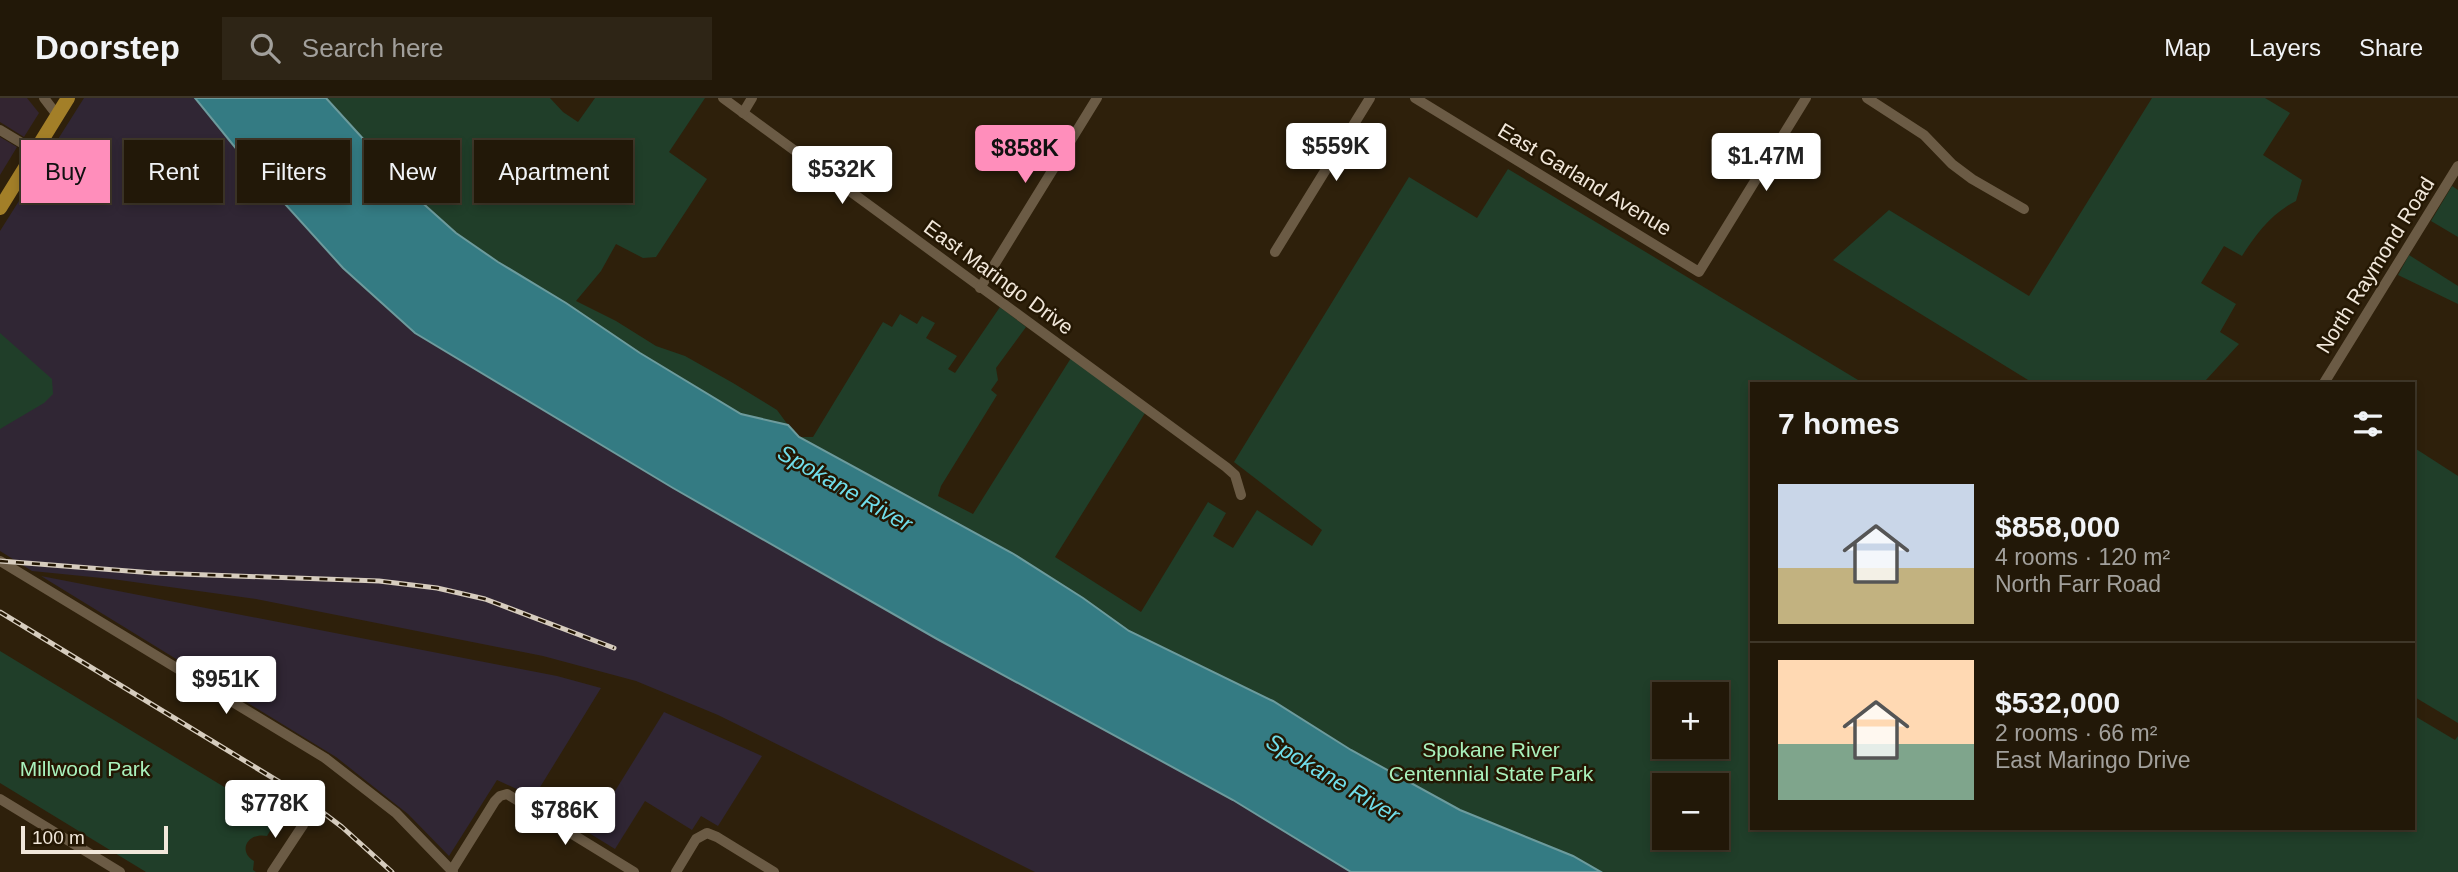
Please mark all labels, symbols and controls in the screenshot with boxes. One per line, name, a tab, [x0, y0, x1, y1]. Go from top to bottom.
search box	[222, 17, 712, 80]
text: Doorstep	[35, 29, 180, 66]
icon: search	[246, 29, 284, 67]
text: Search here	[302, 33, 444, 63]
text: Map	[2164, 34, 2211, 61]
text: Layers	[2249, 34, 2321, 61]
text: Share	[2359, 34, 2423, 61]
street label: East Garland Avenue	[1494, 118, 1676, 240]
pin: $559K	[1287, 123, 1385, 183]
pin: $858K	[976, 126, 1074, 185]
text: $559K	[1302, 133, 1370, 159]
pin: $1.47M	[1709, 134, 1823, 193]
text: $858K	[991, 135, 1059, 161]
chip: Buy	[21, 140, 110, 203]
chip: Rent	[124, 140, 223, 203]
chip: Filters	[237, 140, 350, 203]
chip: New	[364, 140, 460, 203]
chip: Apartment	[474, 140, 633, 203]
text: $1.47M	[1728, 143, 1804, 169]
pin: $532K	[793, 146, 891, 206]
text: $532K	[808, 156, 876, 182]
street label: North Raymond Road	[2311, 173, 2439, 357]
street label: East Maringo Drive	[920, 215, 1078, 339]
icon: filters	[2349, 405, 2387, 443]
text: 7 homes	[1778, 407, 1900, 440]
water label: Spokane River	[773, 439, 918, 538]
text: $858,000	[1995, 510, 2120, 543]
icon: home	[1834, 512, 1918, 596]
text: 4 rooms · 120 m²	[1995, 544, 2170, 570]
text: North Farr Road	[1995, 571, 2161, 597]
pin: $951K	[177, 656, 275, 716]
text: $951K	[192, 666, 260, 692]
map controls	[1652, 682, 1729, 850]
button: +	[1652, 682, 1729, 759]
text: $532,000	[1995, 686, 2120, 719]
icon: home	[1834, 688, 1918, 772]
text: 2 rooms · 66 m²	[1995, 720, 2157, 746]
water label: Spokane River	[1262, 728, 1406, 829]
park label: Spokane River Centennial State Park	[1389, 738, 1594, 785]
text: East Maringo Drive	[1995, 747, 2191, 773]
park label: Millwood Park	[20, 757, 151, 780]
button: −	[1652, 773, 1729, 850]
pin: $778K	[226, 780, 324, 840]
pin: $786K	[516, 788, 614, 847]
text: $778K	[241, 790, 309, 816]
text: $786K	[531, 797, 599, 823]
scale bar	[21, 823, 168, 855]
text: 100 m	[32, 827, 85, 848]

